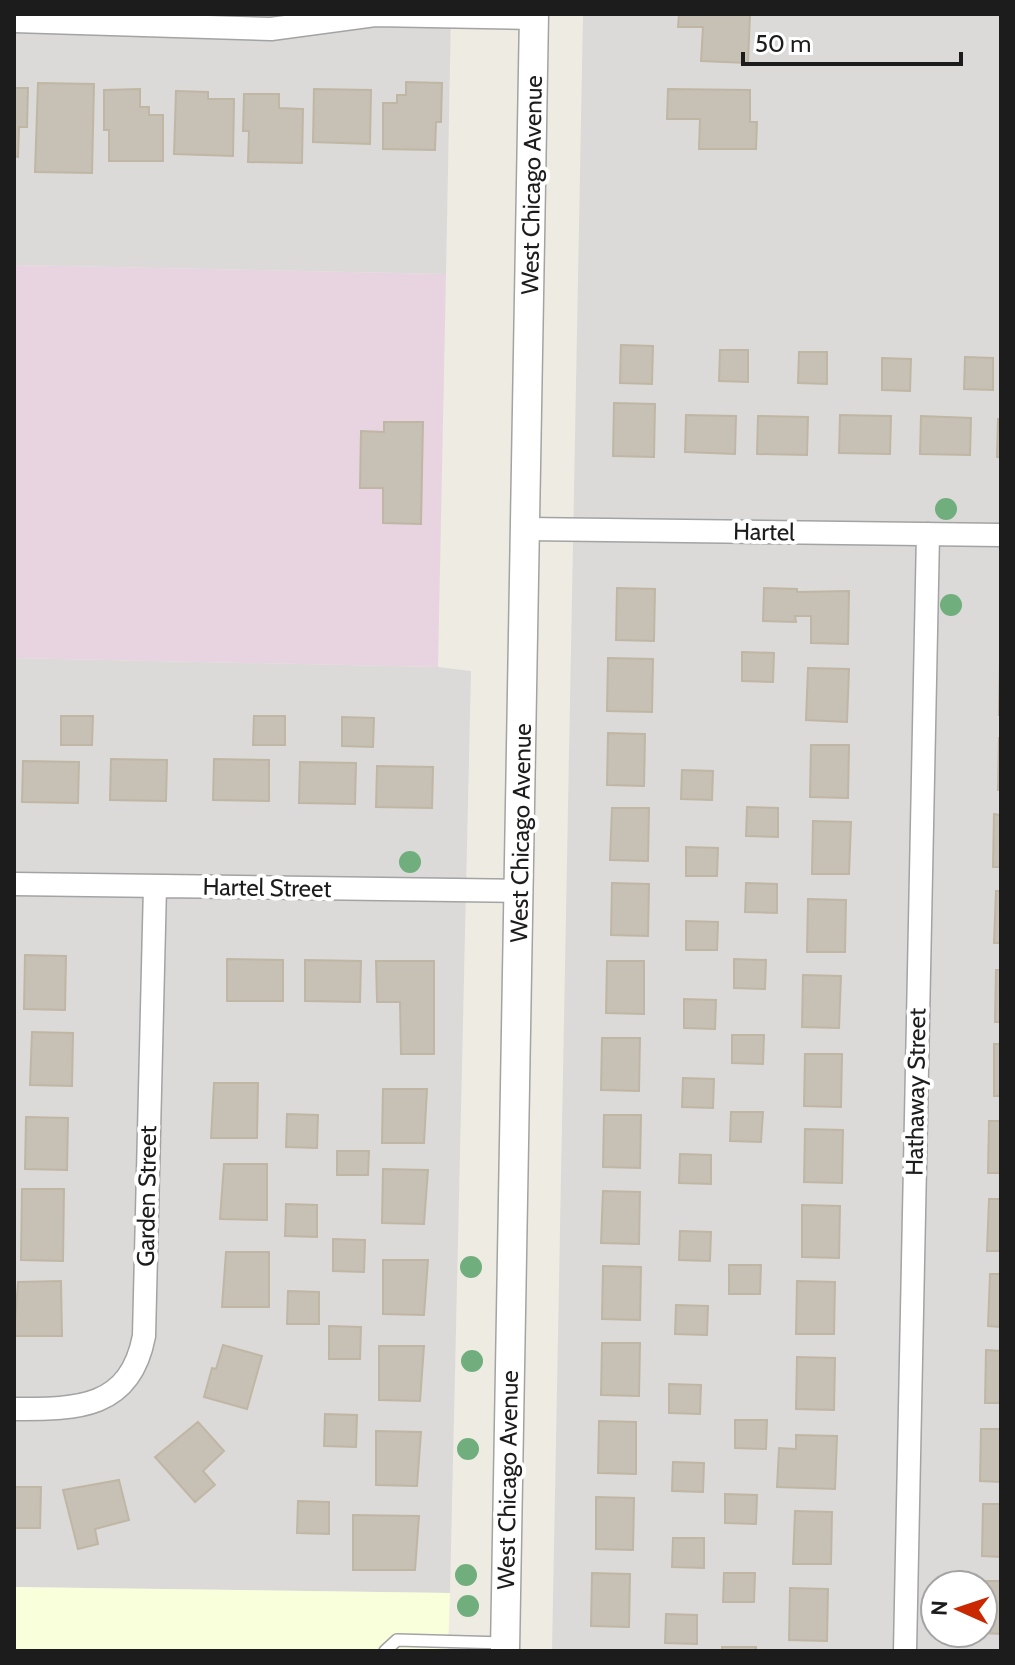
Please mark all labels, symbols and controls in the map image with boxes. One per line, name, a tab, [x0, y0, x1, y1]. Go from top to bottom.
scale bar	[743, 16, 961, 66]
text: 50 m	[755, 29, 811, 58]
street label: West Chicago Avenue	[515, 75, 548, 295]
street label: Hartel	[733, 516, 795, 547]
street label: West Chicago Avenue	[504, 723, 537, 943]
street label: Hartel Street	[202, 872, 332, 903]
street label: Hathaway Street	[900, 1008, 931, 1176]
street label: Garden Street	[131, 1125, 162, 1267]
street label: West Chicago Avenue	[491, 1370, 524, 1590]
north arrow	[919, 1569, 999, 1649]
text: N	[926, 1600, 953, 1616]

